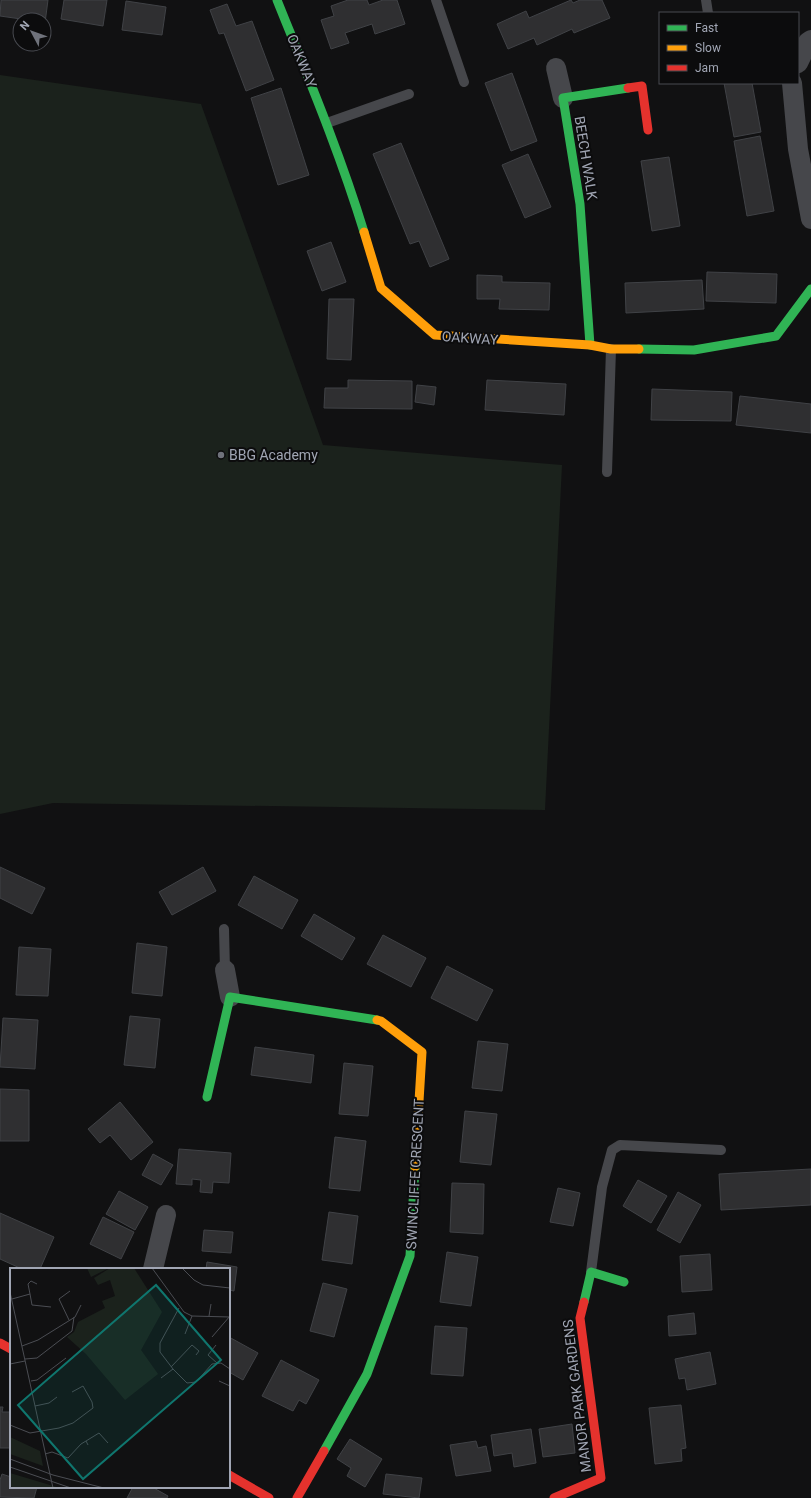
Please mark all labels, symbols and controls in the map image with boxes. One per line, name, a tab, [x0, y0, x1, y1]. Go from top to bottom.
north arrow	[12, 12, 52, 52]
legend	[659, 12, 799, 84]
text: N	[17, 18, 32, 33]
text: Fast	[695, 21, 718, 35]
street label: OAKWAY	[284, 32, 320, 91]
text: Slow	[695, 41, 721, 55]
text: Jam	[695, 61, 719, 75]
street label: BEECH WALK	[571, 115, 601, 201]
street label: OAKWAY	[441, 328, 499, 348]
place label: BBG Academy	[229, 447, 318, 463]
marker: BBG Academy	[216, 450, 226, 460]
street label: SWINCLIFFE CRESCENT	[403, 1097, 427, 1250]
inset map	[10, 1268, 230, 1488]
street label: MANOR PARK GARDENS	[560, 1319, 594, 1473]

